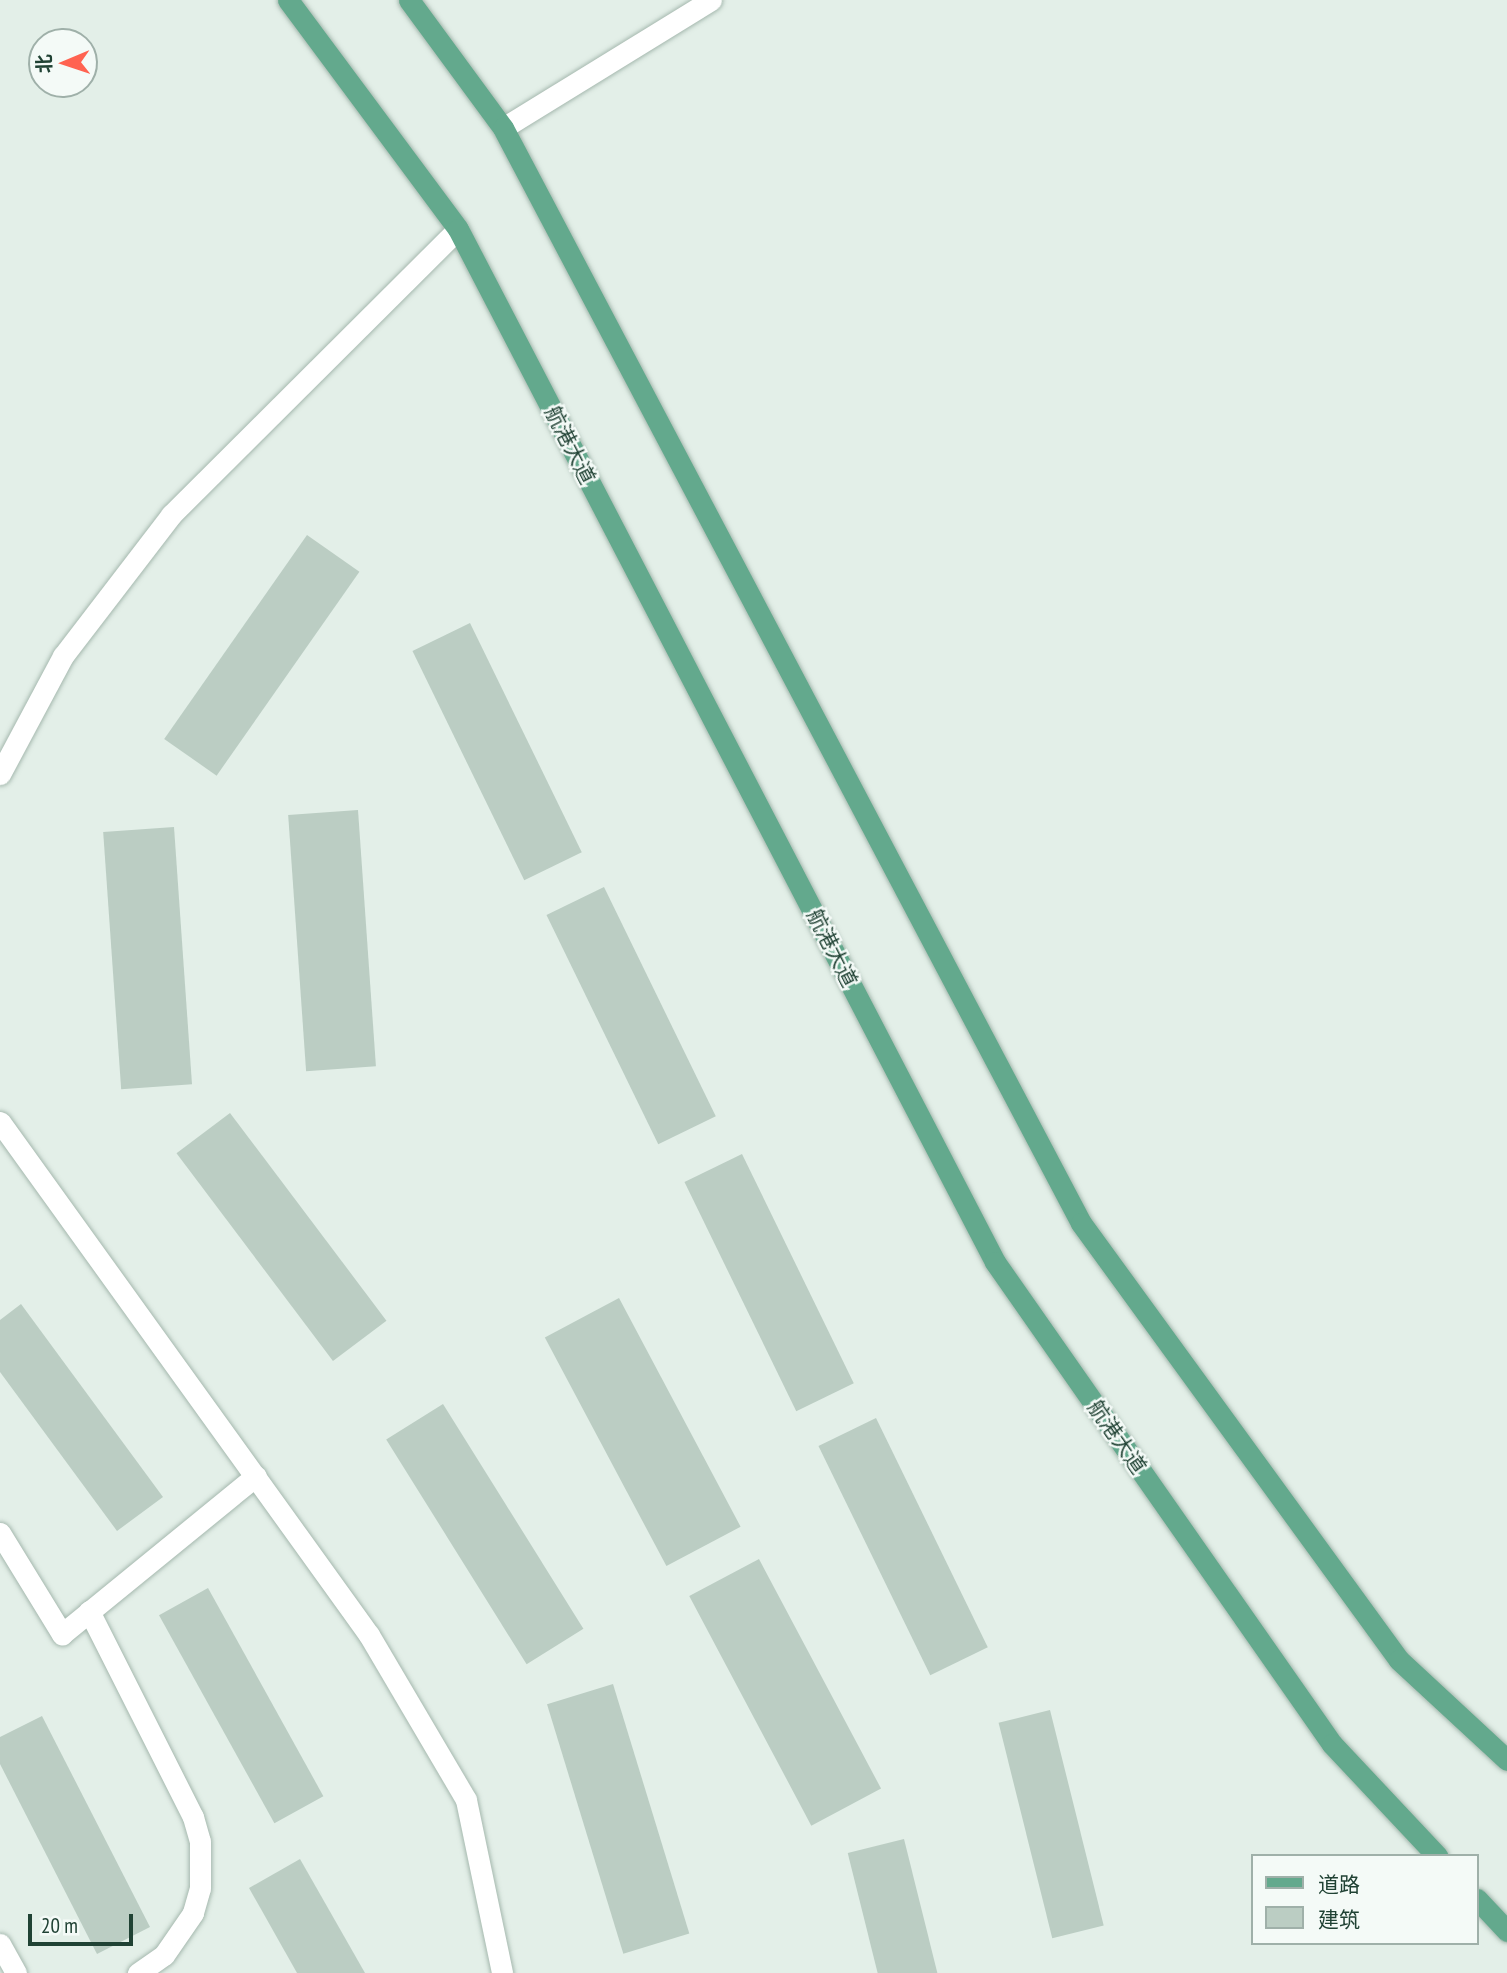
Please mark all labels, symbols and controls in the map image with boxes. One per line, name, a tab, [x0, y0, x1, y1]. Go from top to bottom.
north arrow	[28, 28, 98, 98]
text: 北	[32, 54, 56, 74]
street label: 航港大道	[540, 402, 600, 488]
street label: 航港大道	[802, 905, 862, 991]
street label: 航港大道	[1083, 1395, 1151, 1479]
legend	[1252, 1854, 1479, 1945]
text: 道路	[1318, 1871, 1360, 1898]
scale bar	[32, 1899, 136, 1943]
text: 建筑	[1318, 1906, 1360, 1933]
text: 20 m	[41, 1912, 78, 1939]

